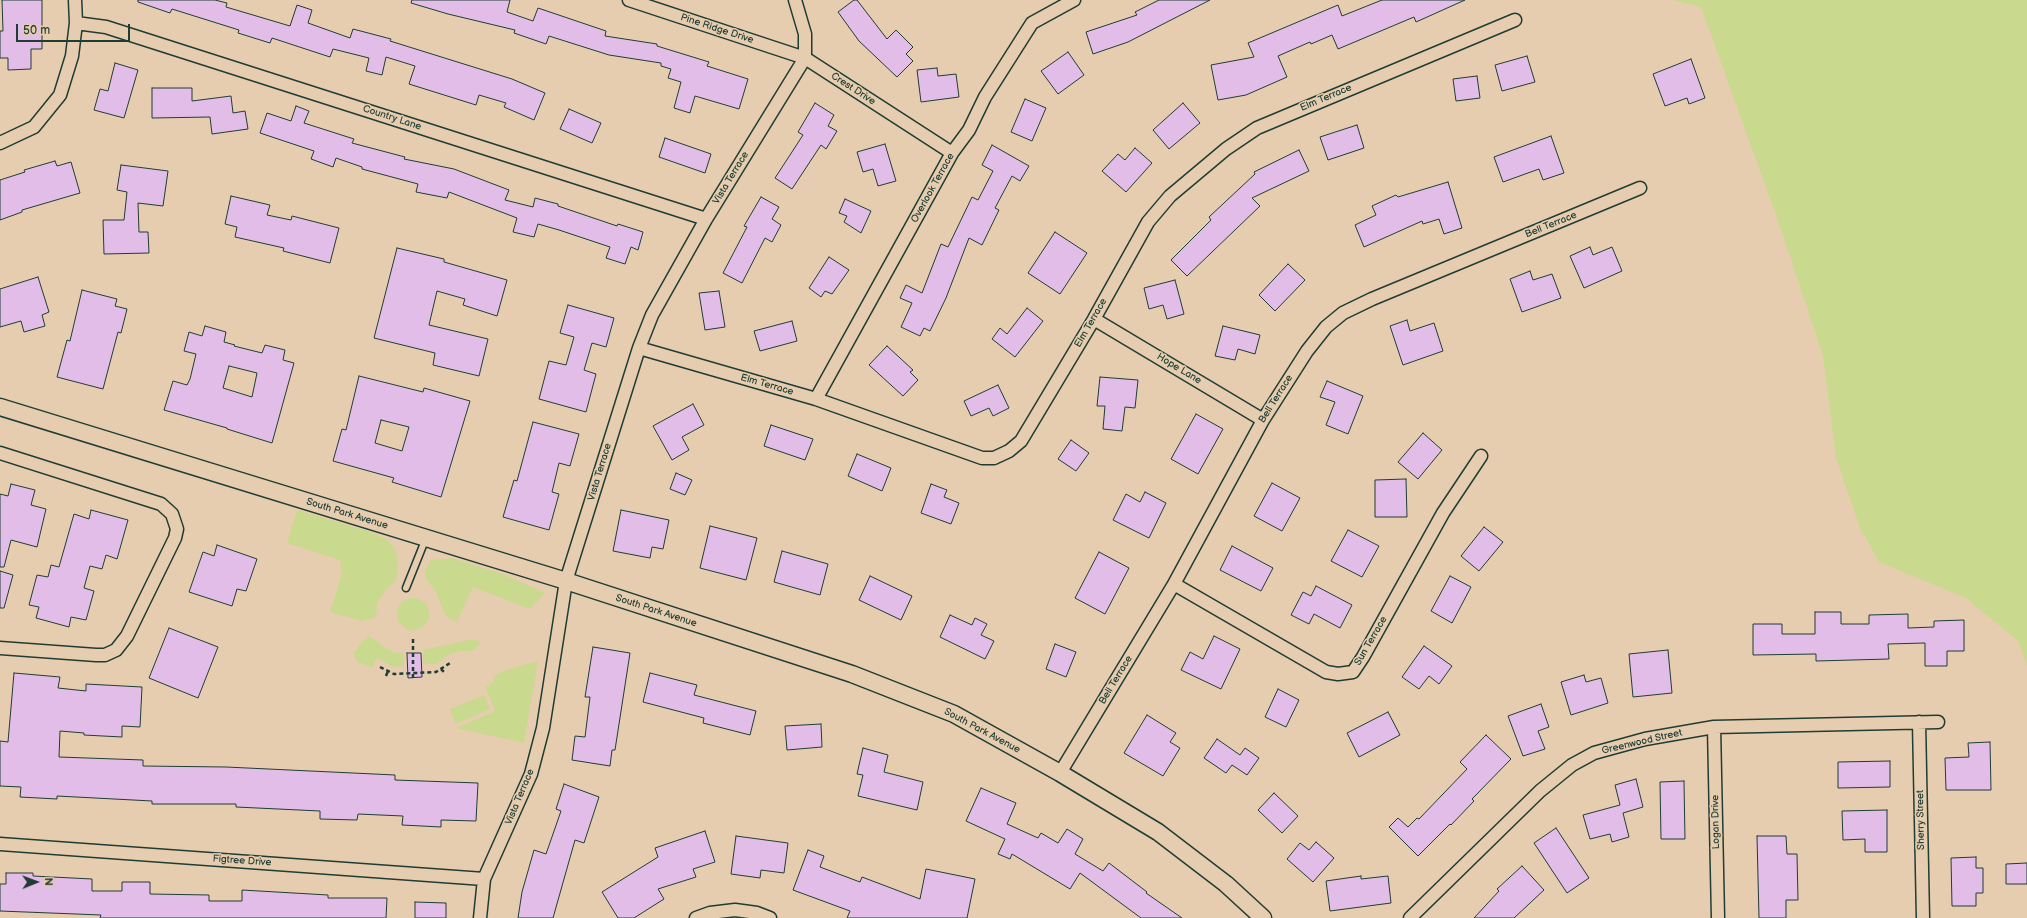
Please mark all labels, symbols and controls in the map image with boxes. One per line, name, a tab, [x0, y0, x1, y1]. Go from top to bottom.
street label: Pine Ridge Drive	[679, 12, 755, 46]
scale bar	[18, 16, 132, 42]
text: 50 m	[23, 23, 50, 38]
street label: Crest Drive	[828, 70, 878, 108]
street label: Elm Terrace	[1299, 82, 1353, 114]
street label: Country Lane	[361, 103, 423, 133]
street label: Vista Terrace	[711, 149, 751, 207]
street label: Overlook Terrace	[909, 151, 957, 225]
street label: Bell Terrace	[1523, 209, 1579, 241]
street label: Elm Terrace	[1072, 296, 1110, 350]
street label: Hope Lane	[1154, 351, 1204, 387]
street label: Elm Terrace	[739, 372, 795, 398]
street label: Bell Terrace	[1256, 373, 1296, 425]
street label: Vista Terrace	[586, 442, 614, 502]
street label: South Park Avenue	[305, 496, 389, 532]
street label: South Park Avenue	[614, 592, 698, 630]
street label: Sun Terrace	[1352, 614, 1390, 668]
street label: Bell Terrace	[1097, 653, 1135, 707]
street label: South Park Avenue	[942, 706, 1022, 756]
street label: Greenwood Street	[1601, 727, 1683, 757]
street label: Vista Terrace	[503, 767, 537, 827]
street label: Sherry Street	[1914, 790, 1928, 850]
street label: Logan Drive	[1710, 795, 1722, 849]
street label: Figtree Drive	[212, 853, 272, 869]
north arrow	[16, 862, 56, 902]
text: N	[42, 878, 55, 886]

